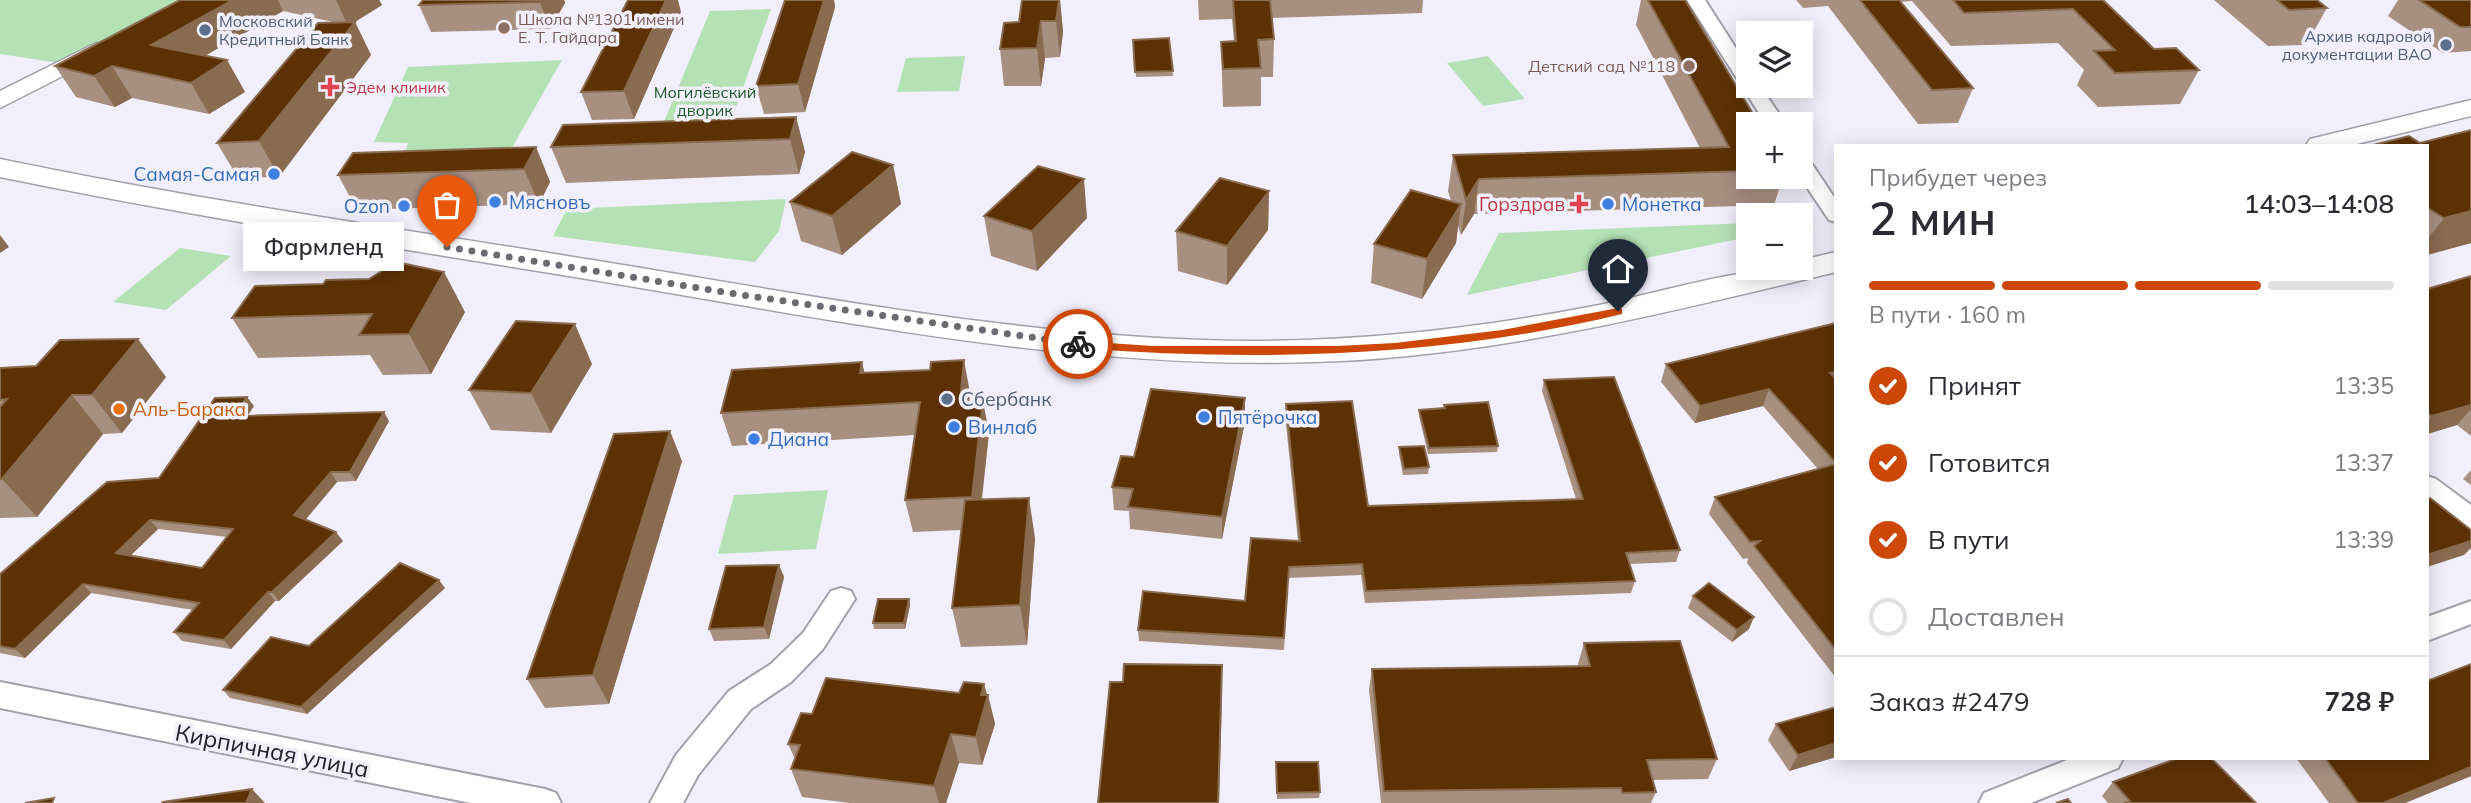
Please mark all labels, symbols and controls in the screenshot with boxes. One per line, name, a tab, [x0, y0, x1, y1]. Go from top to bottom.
place label: Школа №1301 имени Е. Т. Гайдара	[518, 9, 685, 47]
place label: Московский Кредитный Банк	[219, 11, 349, 49]
marker: Школа №1301 имени Е. Т. Гайдара	[496, 20, 512, 36]
map controls	[1736, 21, 1813, 280]
button: layers	[1736, 21, 1813, 98]
marker: Московский Кредитный Банк	[197, 22, 213, 38]
place label: Архив кадровой документации ВАО	[2282, 26, 2432, 64]
marker: Архив кадровой документации ВАО	[2438, 37, 2454, 53]
place label: Детский сад №118	[1528, 56, 1675, 76]
marker: Детский сад №118	[1681, 58, 1697, 74]
marker: Эдем клиник	[320, 77, 340, 97]
place label: Эдем клиник	[346, 77, 446, 97]
park label: Могилёвский дворик	[654, 82, 756, 120]
button: +	[1736, 112, 1813, 189]
place label: Самая-Самая	[133, 162, 260, 186]
text: Прибудет через	[1869, 163, 2047, 192]
marker: Самая-Самая	[266, 166, 282, 182]
pin	[417, 175, 477, 247]
icon: bag	[428, 186, 466, 224]
text: 14:03–14:08	[2244, 187, 2394, 220]
text: 2 мин	[1869, 189, 1996, 247]
place label: Мясновъ	[509, 190, 591, 214]
place label: Горздрав	[1479, 192, 1565, 216]
place label: Монетка	[1622, 192, 1702, 216]
place label: Ozon	[344, 194, 390, 218]
marker: Мясновъ	[487, 194, 503, 210]
marker: Горздрав	[1571, 196, 1587, 212]
marker: Монетка	[1600, 196, 1616, 212]
marker: Ozon	[396, 198, 412, 214]
button: −	[1736, 203, 1813, 280]
callout: Фармленд	[244, 222, 405, 272]
text: Фармленд	[264, 232, 383, 261]
pin	[1588, 239, 1648, 311]
icon: home	[1599, 250, 1637, 288]
text: В пути · 160 m	[1869, 300, 2026, 329]
courier	[1043, 309, 1113, 379]
icon: bike	[1059, 325, 1097, 363]
icon: check	[1869, 367, 1907, 405]
text: Принят	[1928, 369, 2021, 402]
text: 13:35	[2334, 371, 2394, 400]
place label: Сбербанк	[961, 387, 1052, 411]
marker: Сбербанк	[939, 391, 955, 407]
place label: Аль-Барака	[133, 397, 246, 421]
marker: Аль-Барака	[111, 401, 127, 417]
place label: Пятёрочка	[1218, 405, 1317, 429]
marker: Пятёрочка	[1196, 409, 1212, 425]
place label: Винлаб	[968, 415, 1037, 439]
marker: Винлаб	[946, 419, 962, 435]
place label: Диана	[768, 427, 829, 451]
marker: Диана	[746, 431, 762, 447]
icon: check	[1869, 444, 1907, 482]
text: Готовится	[1928, 446, 2051, 479]
text: 13:37	[2334, 448, 2394, 477]
icon: check	[1869, 521, 1907, 559]
text: В пути	[1928, 523, 2009, 556]
text: 13:39	[2334, 525, 2394, 554]
text: Доставлен	[1928, 600, 2065, 633]
text: Заказ #2479	[1869, 685, 2030, 718]
text: 728 ₽	[2324, 685, 2394, 718]
street label: Кирпичная улица	[173, 718, 371, 783]

